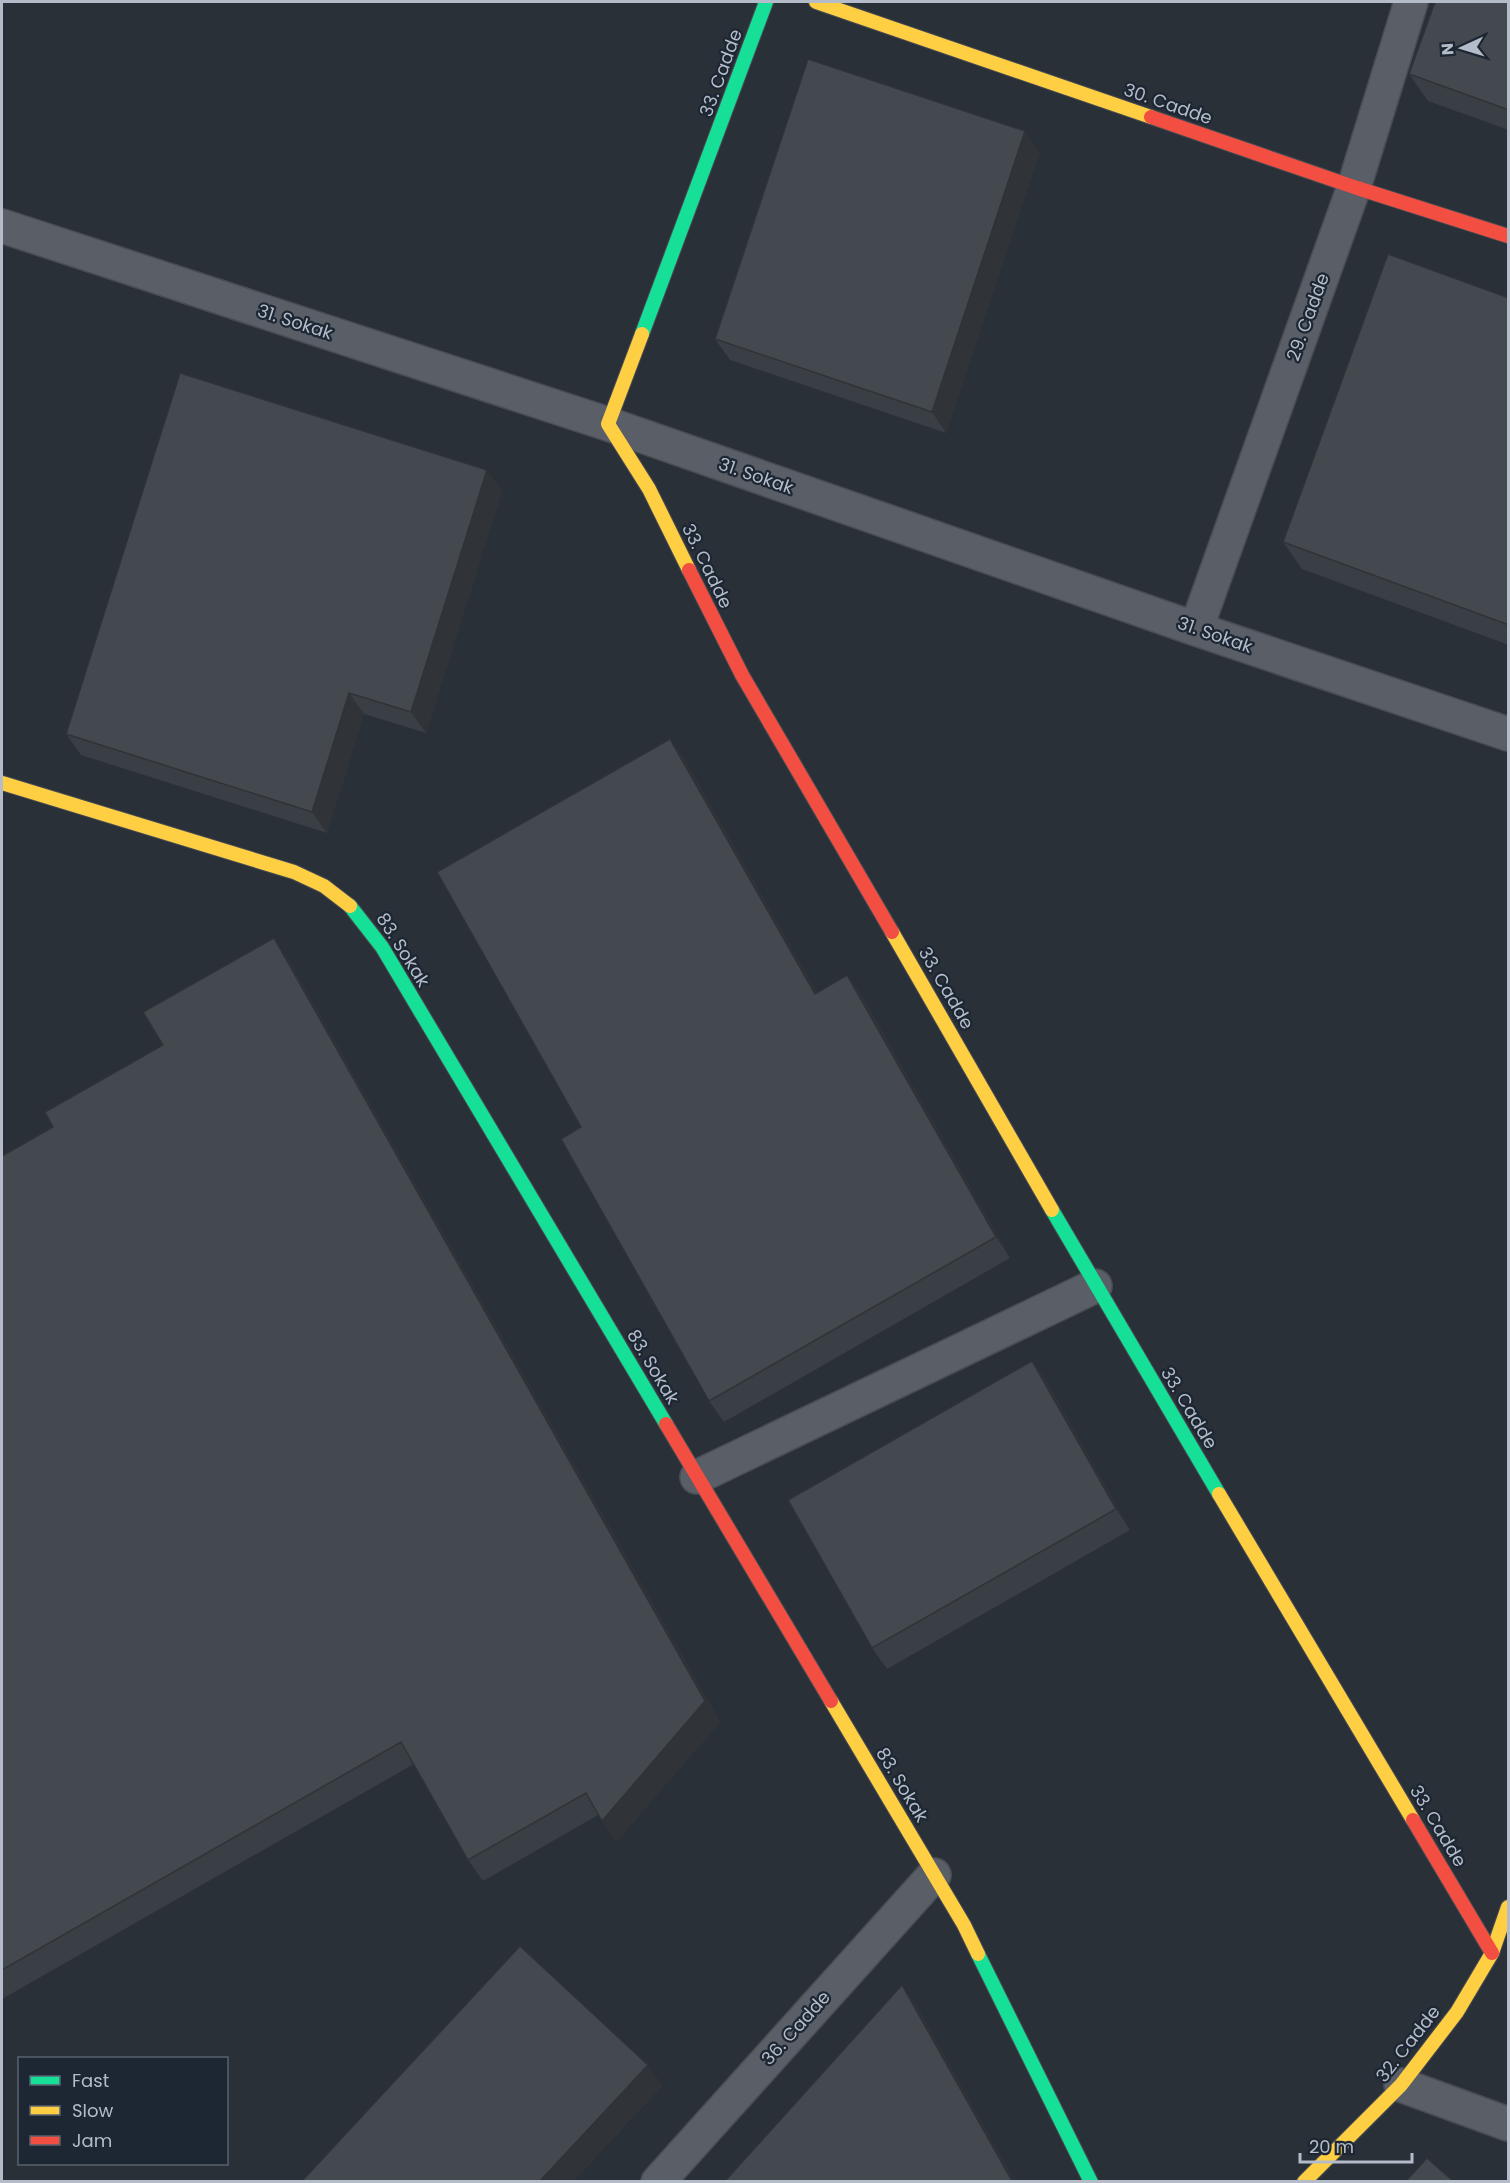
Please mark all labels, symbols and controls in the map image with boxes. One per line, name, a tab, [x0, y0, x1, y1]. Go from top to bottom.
north arrow	[1432, 18, 1492, 78]
street label: 33. Cadde	[693, 26, 748, 120]
text: N	[1436, 42, 1459, 56]
street label: 30. Cadde	[1121, 77, 1216, 130]
street label: 29. Cadde	[1280, 269, 1335, 364]
street label: 31. Sokak	[254, 298, 337, 346]
street label: 31. Sokak	[715, 451, 798, 500]
street label: 33. Cadde	[676, 519, 739, 612]
street label: 31. Sokak	[1174, 610, 1257, 659]
street label: 83. Sokak	[371, 908, 436, 992]
street label: 33. Cadde	[913, 942, 980, 1034]
street label: 83. Sokak	[621, 1325, 686, 1410]
street label: 33. Cadde	[1155, 1362, 1224, 1453]
street label: 83. Sokak	[870, 1743, 935, 1828]
street label: 33. Cadde	[1404, 1780, 1473, 1871]
street label: 36. Cadde	[755, 1985, 836, 2070]
street label: 32. Cadde	[1370, 2000, 1446, 2087]
legend	[18, 2057, 228, 2165]
text: Fast	[72, 2068, 109, 2093]
text: Slow	[72, 2098, 114, 2123]
scale bar	[1300, 2126, 1412, 2164]
text: Jam	[72, 2128, 112, 2153]
text: 20 m	[1309, 2134, 1354, 2159]

